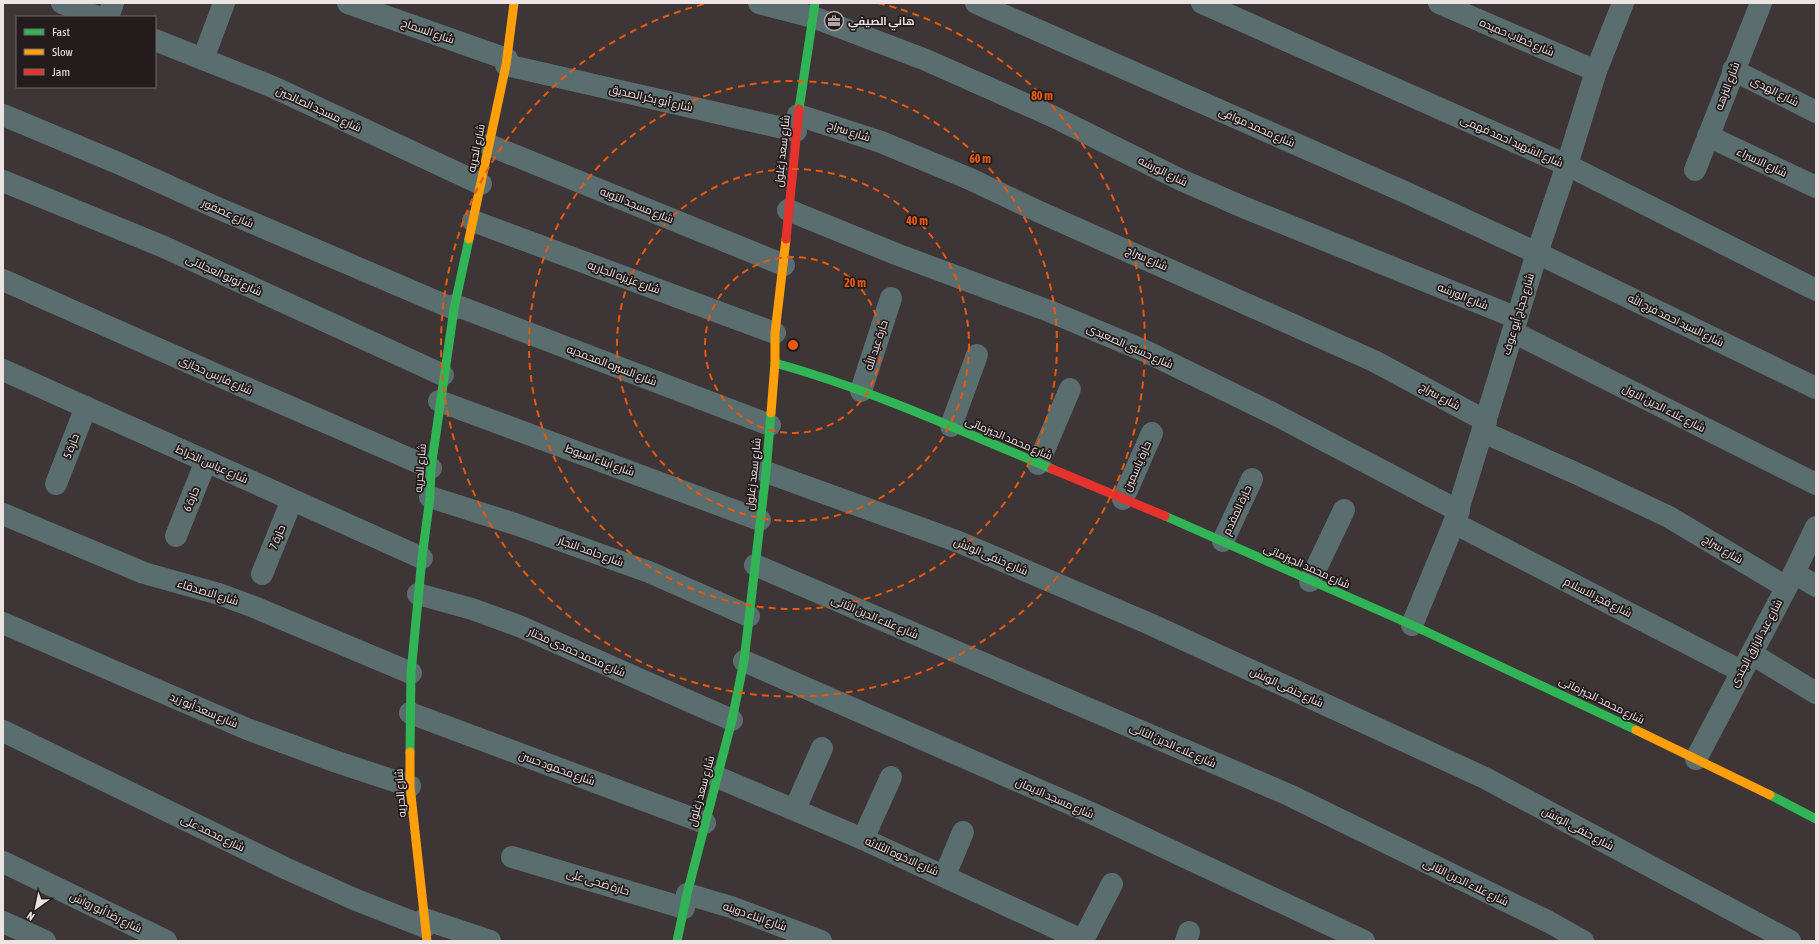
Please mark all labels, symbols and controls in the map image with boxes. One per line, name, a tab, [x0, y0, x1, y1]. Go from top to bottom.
office icon: هاني الصيفي	[823, 10, 845, 32]
place label: هاني الصيفي	[848, 15, 915, 31]
legend	[16, 16, 156, 88]
street label: شارع السماح	[399, 16, 456, 48]
street label: شارع خطاب حميده	[1477, 16, 1556, 60]
text: Fast	[52, 25, 70, 39]
text: Slow	[52, 45, 73, 59]
street label: شارع النزهه	[1712, 60, 1744, 112]
text: Jam	[52, 65, 70, 79]
street label: شارع الهدى	[1748, 74, 1801, 110]
street label: شارع أبو بكر الصديق	[608, 82, 694, 115]
street label: شارع مسجد الصالحين	[274, 84, 363, 136]
text: 80 m	[1031, 89, 1053, 103]
street label: شارع محمد موافى	[1216, 105, 1297, 151]
street label: شارع الشهيد احمد فهمى	[1458, 113, 1565, 171]
street label: شارع سعد زغلول	[772, 114, 794, 188]
street label: شارع سراج	[825, 118, 872, 145]
street label: شارع الحريه	[465, 123, 489, 174]
street label: شارع الاسراء	[1734, 145, 1789, 181]
text: 60 m	[969, 152, 991, 166]
street label: شارع الورشه	[1135, 154, 1190, 190]
street label: شارع مسجد التوبه	[598, 185, 676, 227]
street label: شارع عصفور	[199, 196, 256, 231]
text: 40 m	[905, 214, 928, 228]
street label: شارع سراج	[1123, 243, 1170, 274]
street label: شارع توتو العجلاتى	[183, 252, 264, 300]
street label: شارع عزيزه الجاريه	[585, 258, 662, 298]
street label: شارع حجاج أبو عوف	[1499, 271, 1538, 357]
text: 20 m	[844, 276, 866, 290]
street label: شارع الورشه	[1435, 280, 1490, 313]
street label: شارع السيد احمد فرج الله	[1625, 290, 1727, 350]
street label: حارة عبد الله	[860, 318, 891, 372]
street label: شارع حسنى الصعيدى	[1084, 322, 1175, 372]
centre of rings	[786, 338, 800, 352]
street label: شارع السيره المحمديه	[565, 342, 659, 390]
street label: شارع فارس حجازى	[177, 353, 255, 398]
street label: شارع سراج	[1417, 380, 1462, 414]
street label: شارع علاء الدين الاول	[1620, 382, 1708, 436]
street label: شارع محمد الجيزماتى	[963, 414, 1054, 464]
street label: حارة 5	[61, 432, 82, 460]
street label: شارع سعد زغلول	[743, 437, 765, 511]
street label: حارة ياسمين	[1121, 439, 1154, 493]
street label: شارع ابناء اسيوط	[563, 442, 636, 480]
street label: شارع عباس الخراط	[173, 443, 250, 487]
street label: شارع الحريه	[412, 443, 430, 493]
street label: حارة المقدم	[1220, 483, 1256, 538]
street label: حارة 6	[181, 485, 202, 513]
street label: حارة 7	[267, 523, 288, 551]
street label: شارع سراج	[1700, 532, 1745, 567]
street label: شارع حامد النجار	[555, 533, 625, 570]
street label: شارع حنفى الونش	[951, 535, 1030, 579]
street label: شارع محمد الجيزماتى	[1261, 542, 1352, 592]
street label: شارع فجر الاسلام	[1561, 575, 1634, 621]
street label: شارع الاصدقاء	[175, 577, 240, 609]
street label: شارع علاء الدين الثانى	[829, 593, 920, 643]
street label: شارع عبد الرازق الجندى	[1728, 597, 1786, 690]
street label: شارع محمد حمدى مختار	[525, 625, 627, 681]
street label: شارع حنفى الونش	[1248, 665, 1326, 711]
street label: شارع محمد الجيزماتى	[1556, 674, 1647, 728]
street label: شارع سعد أبو زيد	[167, 689, 240, 732]
street label: شارع علاء الدين الثانى	[1127, 721, 1218, 771]
street label: شارع محمود حسن	[517, 749, 597, 789]
street label: شارع سعد زغلول	[686, 754, 718, 828]
street label: شارع الحريه	[392, 768, 410, 818]
street label: شارع مسجد الايمان	[1013, 775, 1096, 822]
street label: شارع حنفى الونش	[1539, 804, 1616, 854]
street label: شارع محمد على	[178, 812, 247, 855]
street label: شارع الاخوه الثلاثه	[863, 834, 941, 879]
street label: شارع علاء الدين الثانى	[1421, 856, 1511, 910]
street label: حارة ضحى على	[565, 867, 631, 898]
north arrow	[16, 888, 56, 928]
street label: شارع رضا أبو رواش	[67, 889, 144, 936]
street label: شارع ابناء دوينه	[721, 899, 788, 934]
text: N	[25, 910, 37, 923]

